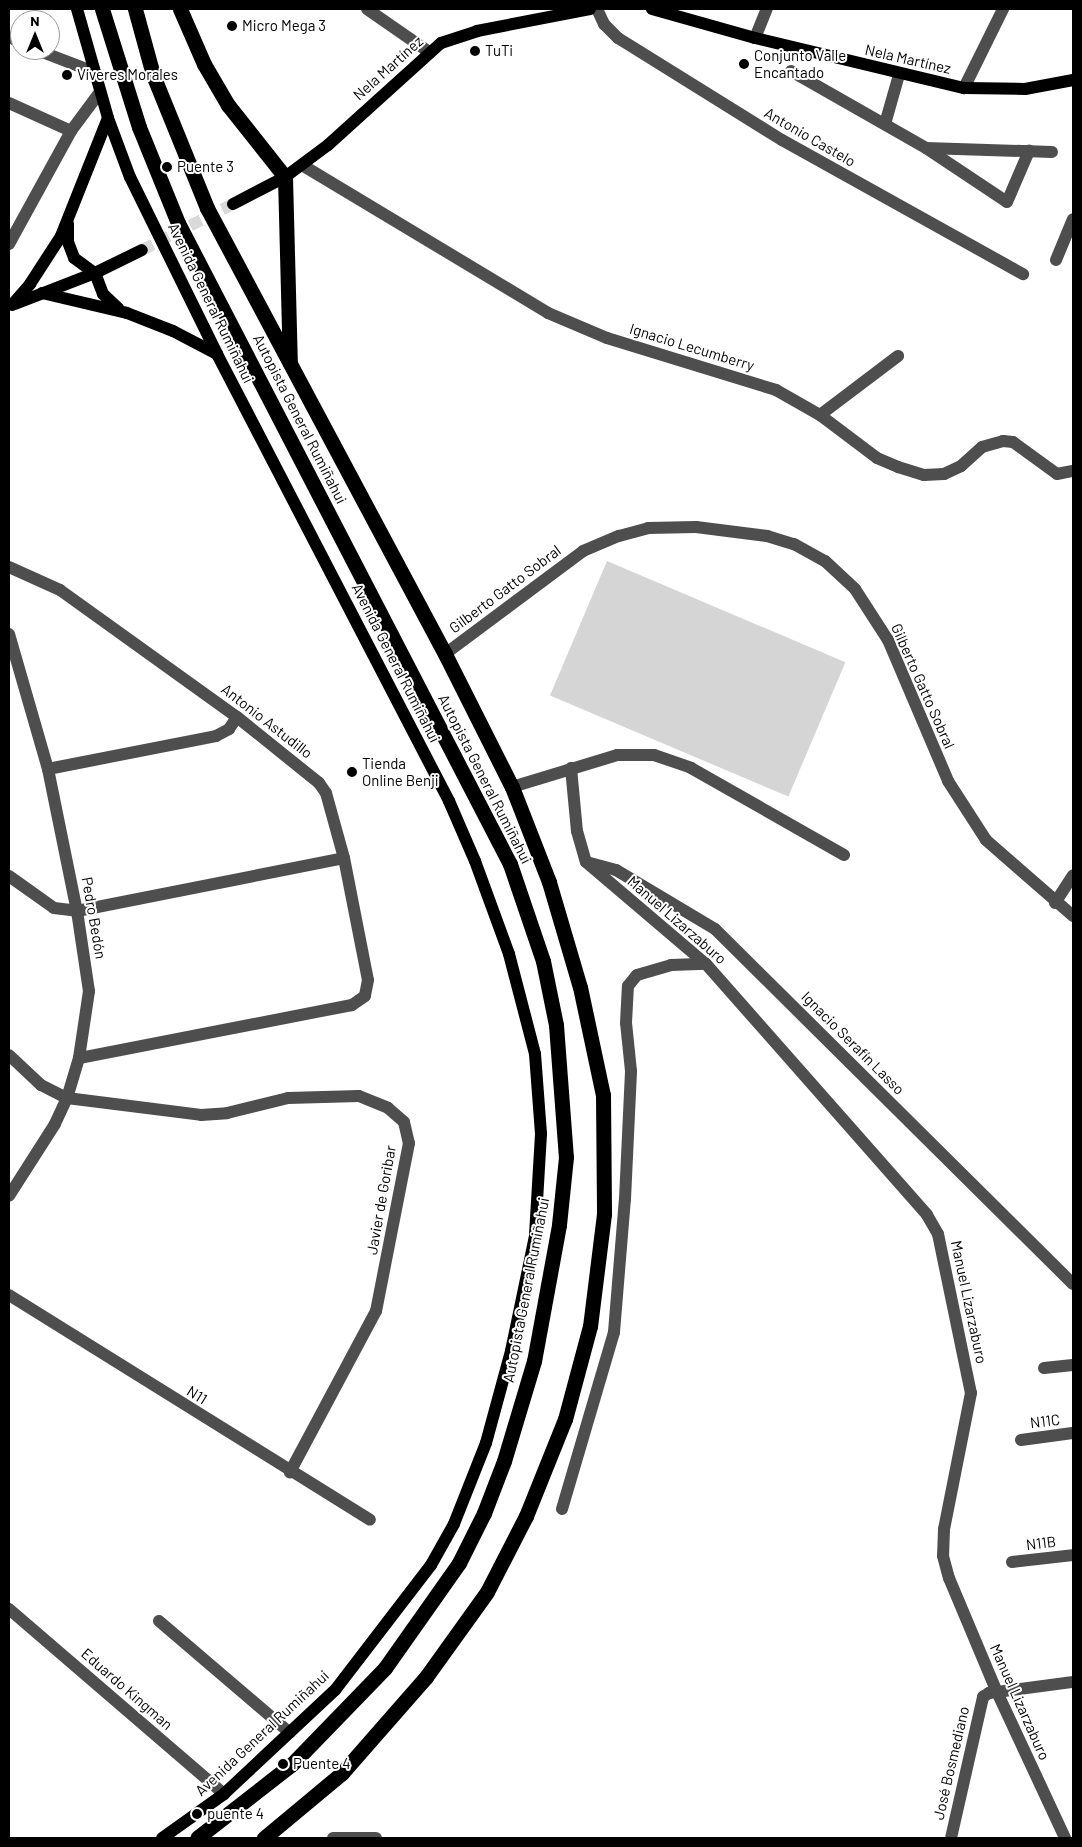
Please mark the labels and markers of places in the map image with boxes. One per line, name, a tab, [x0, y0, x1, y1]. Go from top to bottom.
place label: Micro Mega 3	[242, 17, 326, 35]
marker: Micro Mega 3	[226, 20, 238, 32]
place label: TuTi	[485, 42, 513, 60]
marker: TuTi	[469, 45, 481, 57]
place label: Conjunto Valle Encantado	[754, 46, 846, 81]
marker: Conjunto Valle Encantado	[738, 58, 750, 70]
place label: Víveres Morales	[77, 66, 178, 84]
marker: Víveres Morales	[61, 69, 73, 81]
place label: Puente 3	[177, 158, 234, 176]
marker: Puente 3	[161, 161, 173, 173]
place label: Tienda Online Benji	[362, 754, 439, 789]
marker: Tienda Online Benji	[346, 766, 358, 778]
place label: Puente 4	[293, 1755, 350, 1773]
marker: Puente 4	[277, 1758, 289, 1770]
place label: puente 4	[207, 1805, 264, 1823]
marker: puente 4	[191, 1808, 203, 1820]

